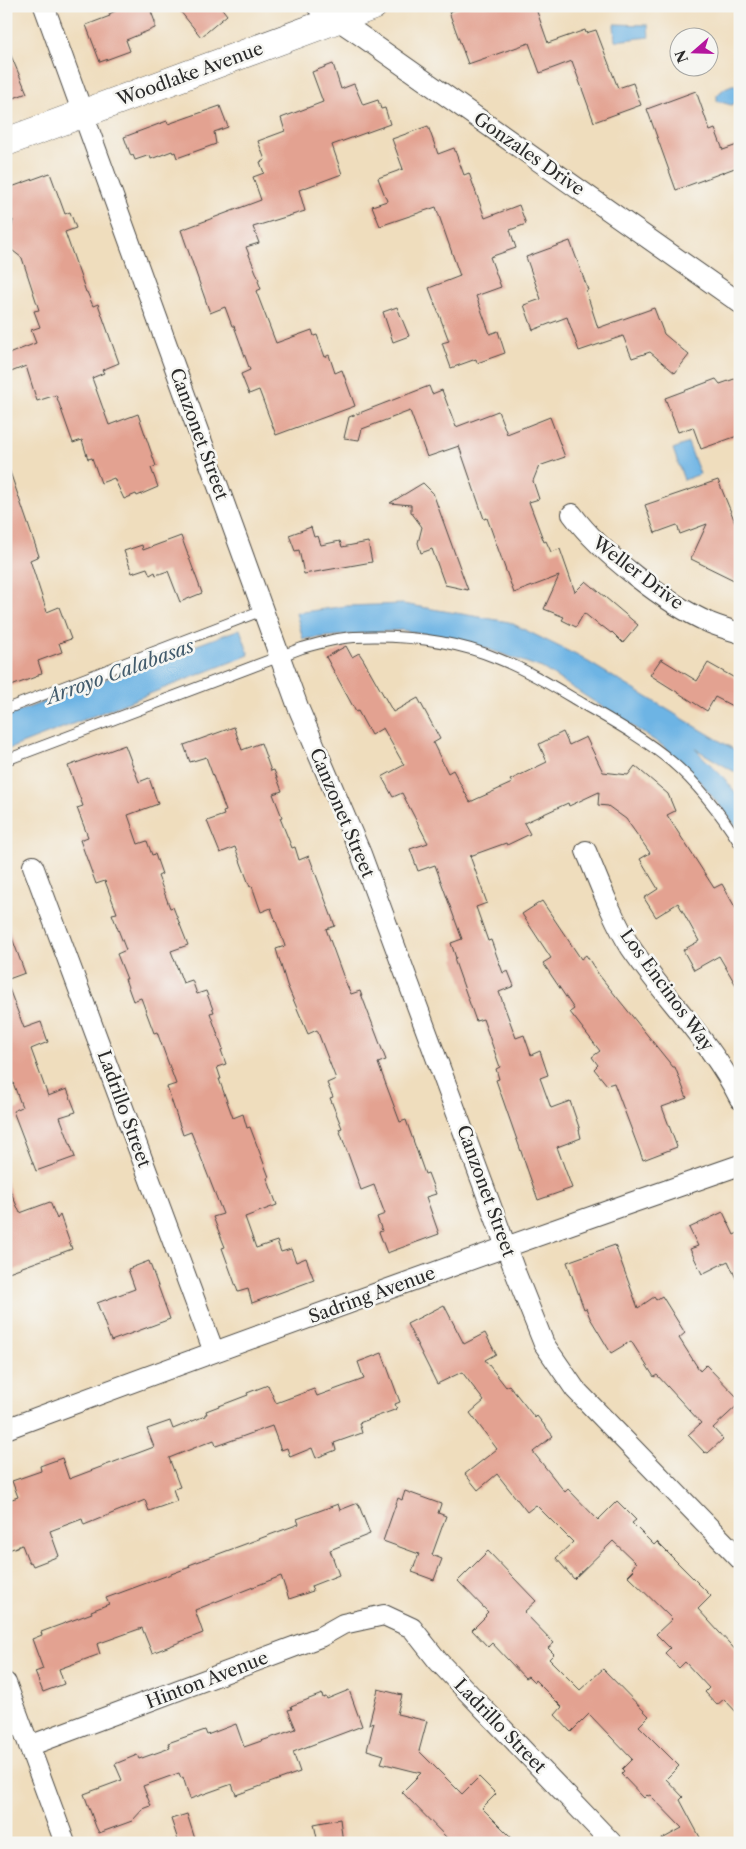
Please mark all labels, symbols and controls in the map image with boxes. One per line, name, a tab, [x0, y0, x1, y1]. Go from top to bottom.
north arrow	[668, 28, 718, 78]
street label: Woodlake Avenue	[113, 37, 266, 111]
text: N	[671, 48, 692, 65]
street label: Gonzales Drive	[469, 108, 589, 200]
street label: Canzonet Street	[165, 365, 233, 503]
street label: Weller Drive	[588, 531, 688, 614]
water label: Arroyo Calabasas	[40, 634, 198, 710]
street label: Canzonet Street	[305, 745, 379, 882]
street label: Los Encinos Way	[615, 925, 719, 1056]
street label: Ladrillo Street	[93, 1048, 156, 1171]
street label: Canzonet Street	[452, 1122, 520, 1260]
street label: Sadring Avenue	[306, 1262, 438, 1328]
street label: Hinton Avenue	[143, 1647, 271, 1713]
street label: Ladrillo Street	[449, 1674, 551, 1778]

